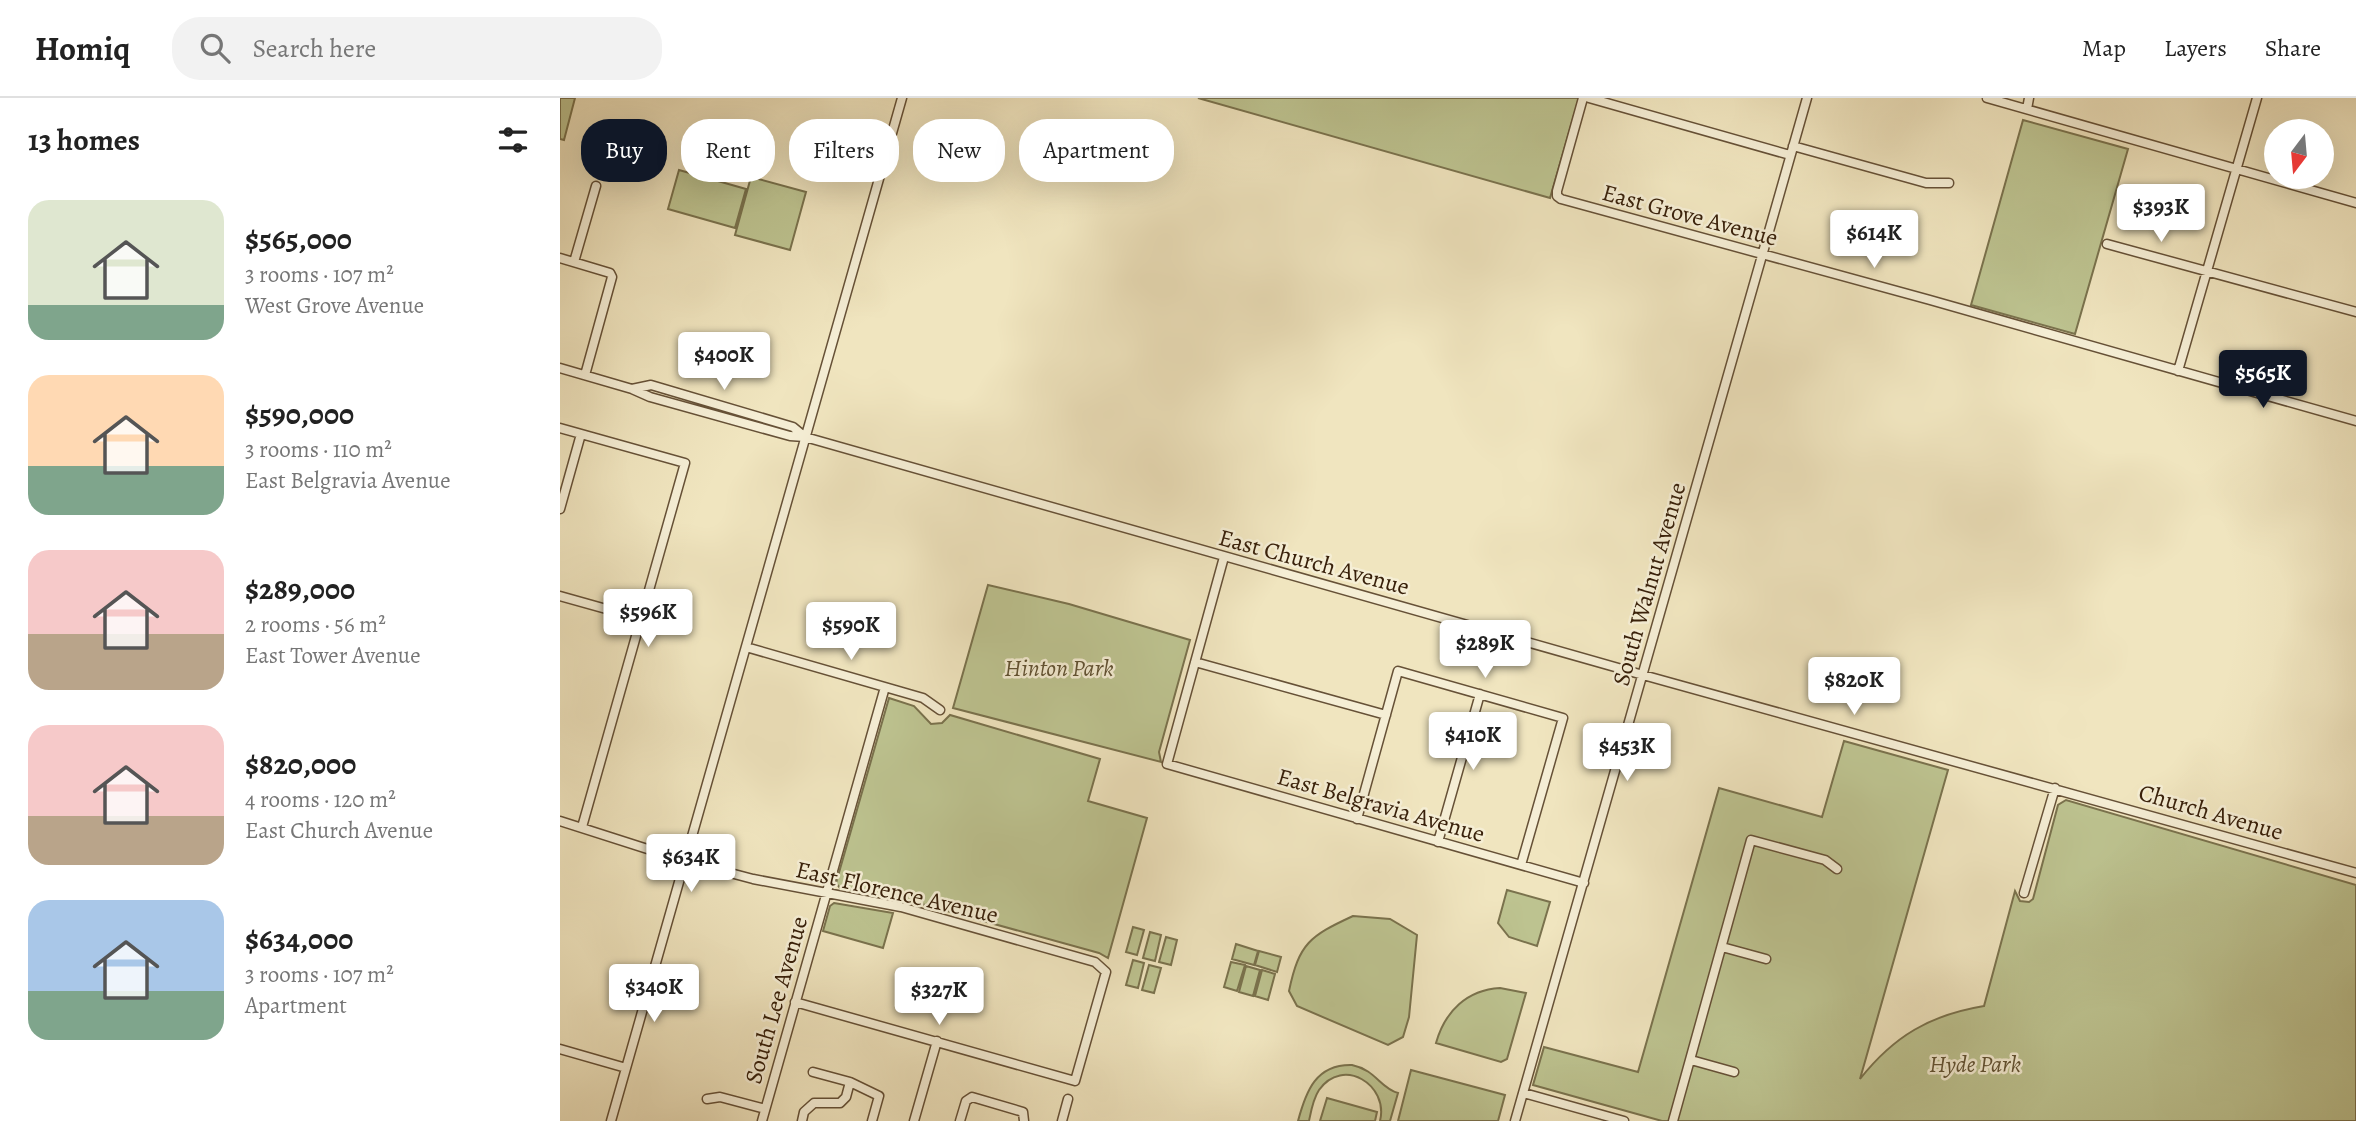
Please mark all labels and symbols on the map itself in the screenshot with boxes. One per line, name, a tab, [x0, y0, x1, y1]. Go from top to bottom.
north arrow	[2264, 119, 2334, 189]
street label: East Grove Avenue	[1599, 176, 1781, 254]
pin: $393K	[2112, 184, 2210, 244]
pin: $614K	[1825, 211, 1923, 270]
pin: $400K	[675, 332, 773, 392]
pin: $565K	[2214, 350, 2312, 410]
street label: South Walnut Avenue	[1605, 478, 1693, 690]
street label: East Church Avenue	[1215, 521, 1413, 603]
pin: $596K	[599, 589, 697, 649]
pin: $590K	[802, 602, 900, 662]
pin: $289K	[1436, 620, 1534, 680]
park label: Hinton Park	[1004, 652, 1114, 684]
pin: $820K	[1805, 658, 1903, 717]
pin: $410K	[1424, 712, 1522, 772]
pin: $453K	[1578, 724, 1676, 783]
street label: East Belgravia Avenue	[1274, 760, 1488, 850]
street label: Church Avenue	[2135, 776, 2287, 848]
pin: $634K	[642, 834, 740, 894]
street label: East Florence Avenue	[793, 853, 1001, 931]
street label: South Lee Avenue	[737, 913, 815, 1087]
pin: $340K	[605, 964, 703, 1024]
pin: $327K	[890, 968, 988, 1027]
park label: Hyde Park	[1929, 1048, 2021, 1080]

